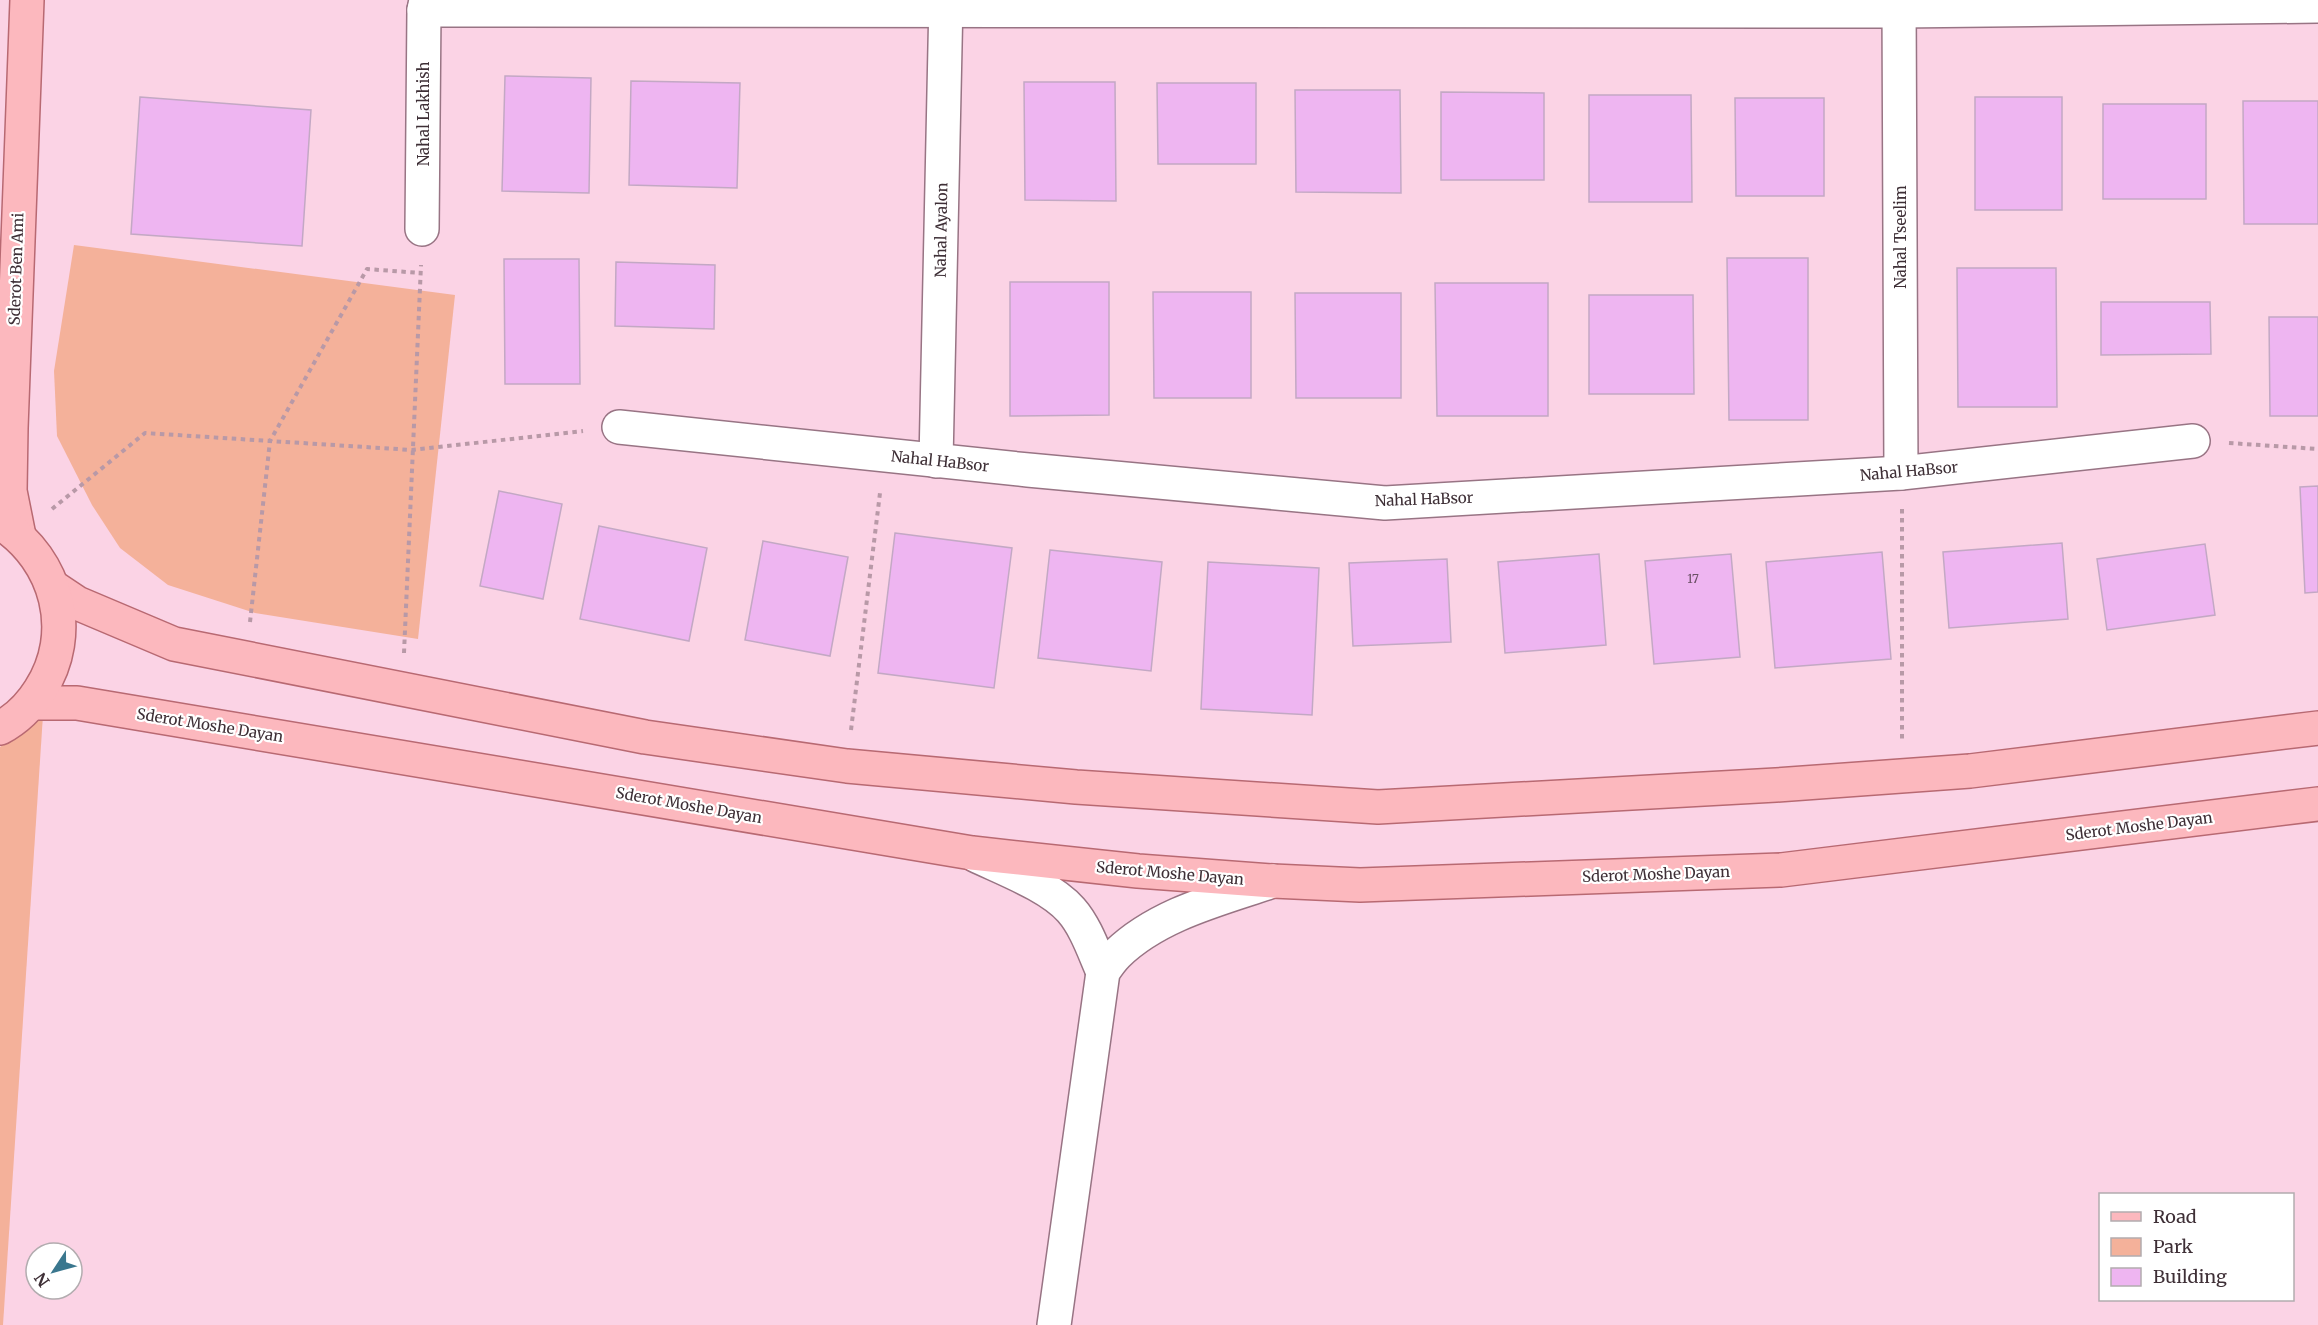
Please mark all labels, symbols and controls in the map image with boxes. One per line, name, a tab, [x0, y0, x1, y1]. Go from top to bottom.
street label: Nahal Lakhish	[414, 62, 433, 166]
street label: Nahal Ayalon	[931, 182, 951, 278]
street label: Nahal Tseelim	[1891, 185, 1910, 289]
street label: Sderot Ben Ami	[5, 212, 27, 326]
street label: Nahal HaBsor	[890, 446, 990, 476]
street label: Nahal HaBsor	[1859, 457, 1959, 485]
street label: Nahal HaBsor	[1374, 488, 1474, 510]
house number: 17	[1687, 571, 1699, 586]
street label: Sderot Moshe Dayan	[135, 704, 285, 746]
street label: Sderot Moshe Dayan	[614, 783, 764, 827]
street label: Sderot Moshe Dayan	[2064, 808, 2214, 844]
street label: Sderot Moshe Dayan	[1095, 857, 1245, 889]
street label: Sderot Moshe Dayan	[1582, 862, 1730, 886]
legend	[2099, 1193, 2294, 1301]
text: Road	[2153, 1205, 2197, 1228]
text: Park	[2153, 1235, 2194, 1258]
north arrow	[24, 1241, 84, 1301]
text: Building	[2153, 1265, 2227, 1288]
text: N	[30, 1269, 54, 1291]

